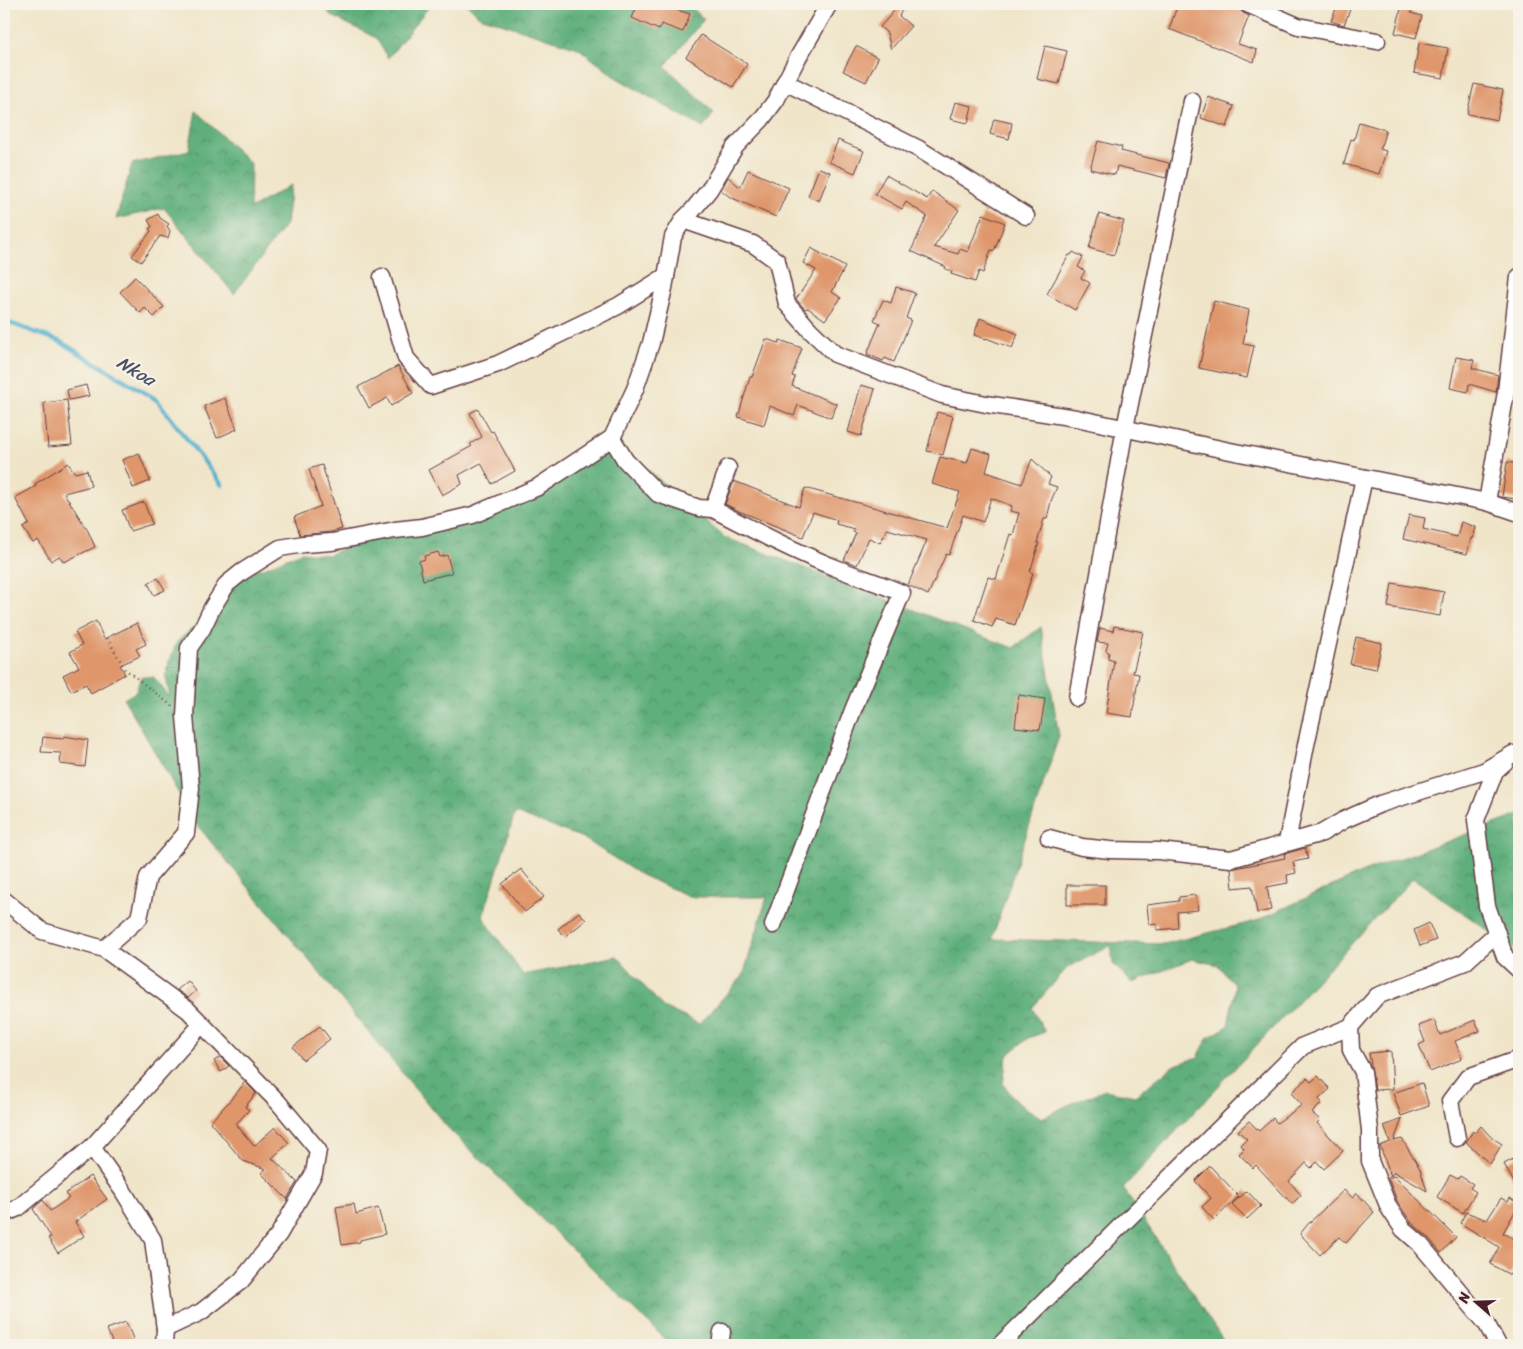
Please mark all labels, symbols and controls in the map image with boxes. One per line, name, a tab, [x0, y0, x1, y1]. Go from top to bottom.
water label: Nkoa	[111, 347, 163, 396]
north arrow	[1450, 1276, 1500, 1326]
text: N	[1451, 1289, 1478, 1307]

